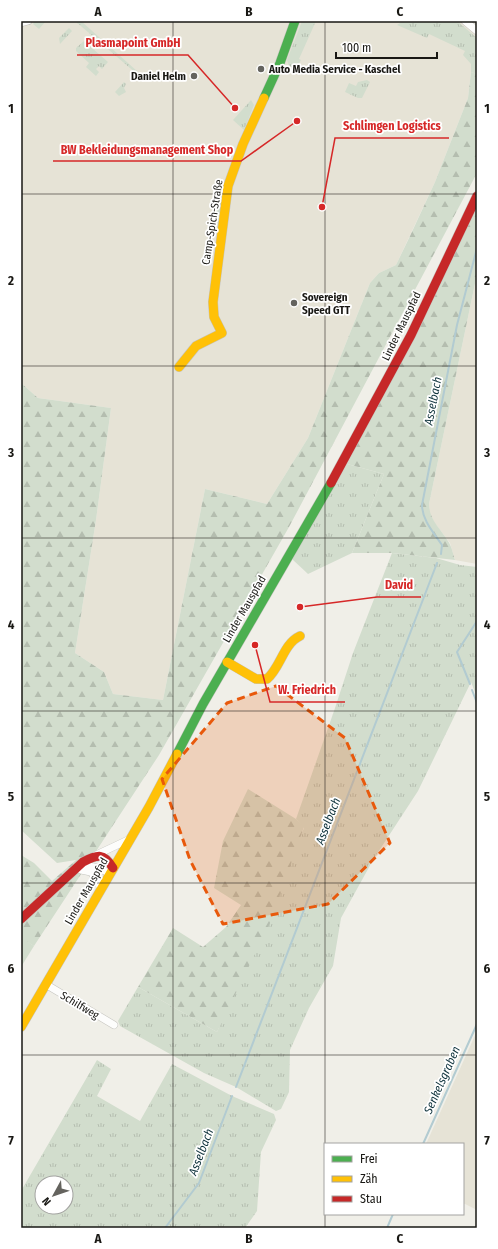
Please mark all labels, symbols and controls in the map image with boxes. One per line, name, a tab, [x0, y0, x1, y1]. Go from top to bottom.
text: A	[93, 4, 102, 19]
text: B	[245, 4, 253, 19]
text: C	[397, 4, 404, 19]
callout: Plasmapoint GmbH	[77, 31, 188, 55]
scale bar	[336, 34, 437, 60]
text: Plasmapoint GmbH	[86, 36, 180, 50]
text: 100 m	[342, 41, 371, 55]
place label: Auto Media Service - Kaschel	[268, 63, 401, 76]
marker: Auto Media Service - Kaschel	[256, 64, 266, 74]
place label: Daniel Helm	[131, 70, 186, 83]
marker: Daniel Helm	[189, 71, 199, 81]
text: 1	[8, 101, 14, 116]
text: 1	[484, 101, 490, 116]
callout: Schlimgen Logistics	[335, 114, 449, 138]
text: Schlimgen Logistics	[343, 119, 442, 133]
callout: BW Bekleidungsmanagement Shop	[53, 137, 241, 161]
text: BW Bekleidungsmanagement Shop	[61, 143, 234, 157]
street label: Camp-Spich-Straße	[199, 178, 226, 266]
text: 2	[7, 273, 14, 288]
text: 2	[483, 273, 490, 288]
street label: Linder Mauspfad	[379, 290, 424, 363]
place label: Sovereign Speed GTT	[302, 291, 351, 317]
marker: Sovereign Speed GTT	[289, 298, 299, 308]
water label: Asselbach	[421, 376, 445, 427]
text: 3	[7, 445, 14, 460]
text: 3	[483, 445, 490, 460]
street label: Linder Mauspfad	[220, 573, 269, 645]
callout: David	[377, 573, 421, 597]
text: David	[385, 578, 413, 592]
text: 4	[8, 617, 15, 632]
text: 4	[484, 617, 491, 632]
callout: W. Friedrich	[270, 678, 345, 702]
text: W. Friedrich	[278, 683, 336, 697]
text: 5	[8, 789, 14, 804]
text: 5	[484, 789, 490, 804]
water label: Asselbach	[312, 796, 343, 847]
street label: Linder Mauspfad	[62, 855, 111, 927]
text: 6	[8, 961, 15, 976]
text: 6	[484, 961, 491, 976]
street label: Schilfweg	[58, 989, 102, 1022]
water label: Senkelsgraben	[421, 1044, 463, 1117]
water label: Asselbach	[185, 1127, 216, 1178]
text: 7	[8, 1133, 14, 1148]
text: 7	[484, 1133, 490, 1148]
legend	[324, 1143, 464, 1215]
text: Frei	[360, 1152, 378, 1166]
text: Zäh	[360, 1172, 378, 1186]
north arrow	[34, 1175, 74, 1215]
text: Stau	[360, 1192, 382, 1206]
text: N	[40, 1194, 54, 1208]
text: A	[93, 1231, 102, 1246]
text: B	[245, 1231, 253, 1246]
text: C	[397, 1231, 404, 1246]

